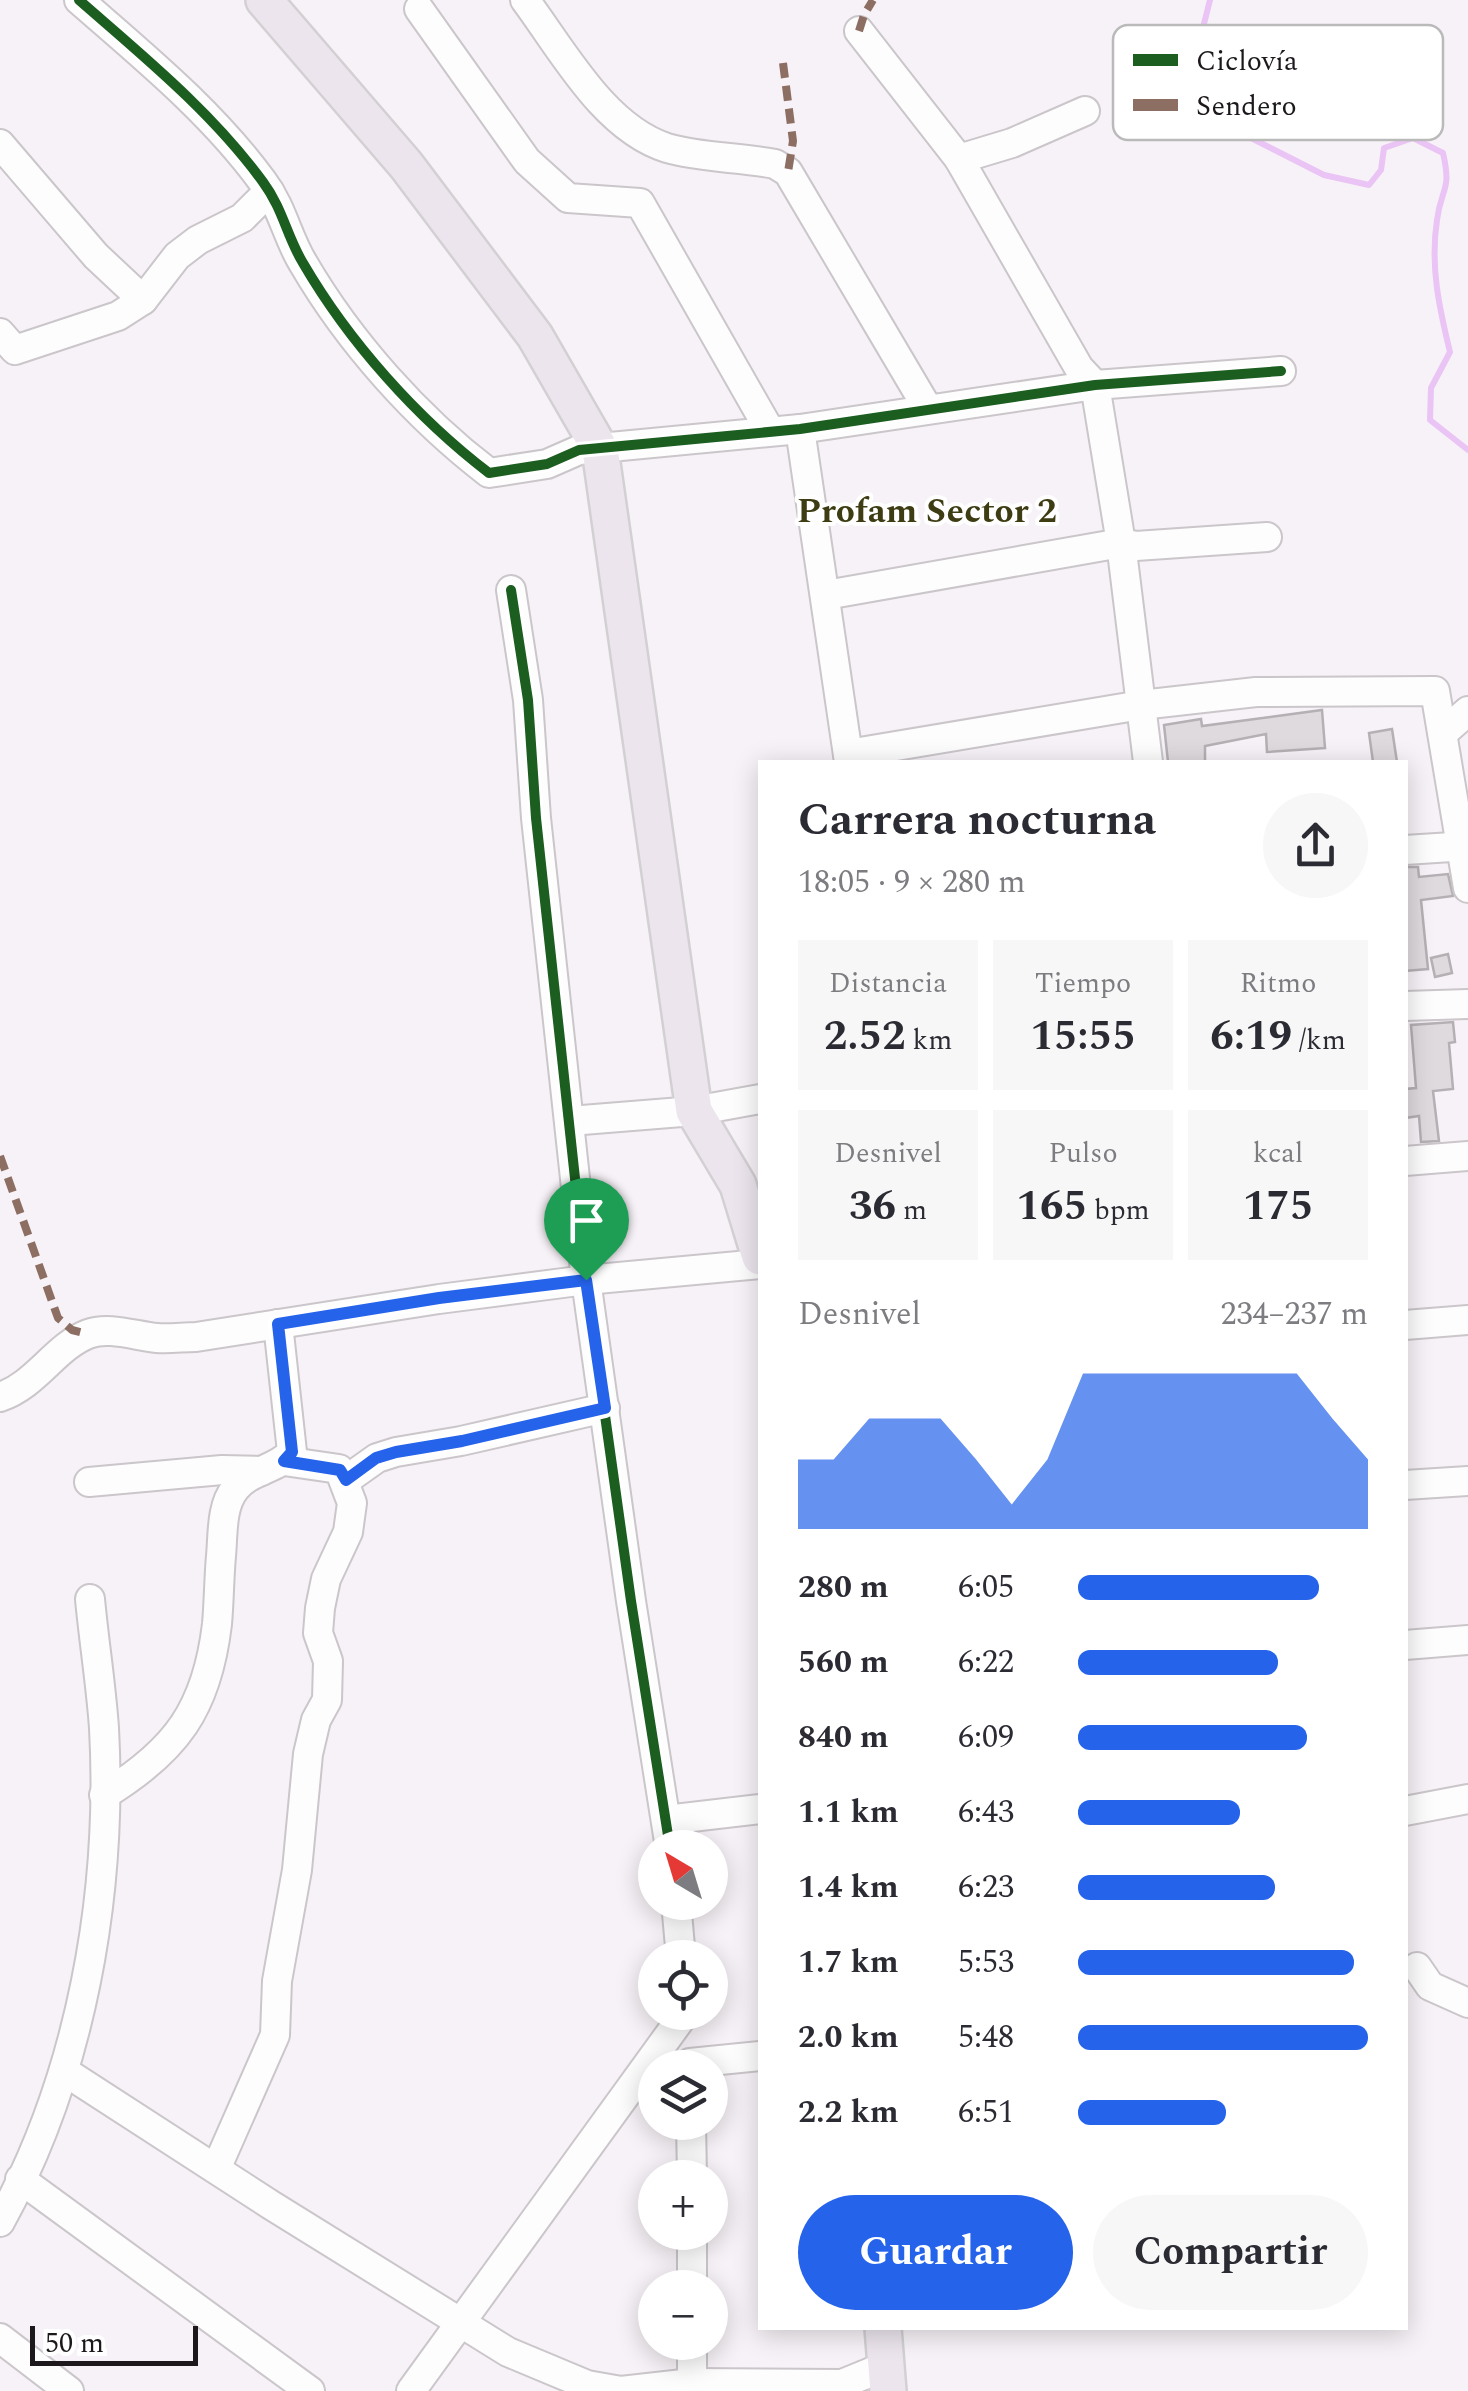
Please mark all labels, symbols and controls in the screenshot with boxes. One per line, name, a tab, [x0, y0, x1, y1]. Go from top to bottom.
legend	[1113, 25, 1443, 140]
text: Ciclovía	[1196, 40, 1298, 83]
text: Sendero	[1196, 85, 1297, 128]
district label: Profam Sector 2	[797, 485, 1057, 538]
text: Carrera nocturna	[798, 786, 1156, 855]
button: share	[1263, 793, 1368, 898]
text: 18:05 · 9 × 280 m	[798, 858, 1026, 907]
text: Distancia	[829, 962, 947, 1005]
text: Tiempo	[1035, 962, 1131, 1005]
text: Ritmo	[1240, 962, 1316, 1005]
text: 2.52	[824, 1005, 906, 1068]
text: 15:55	[1030, 1005, 1136, 1068]
text: 6:19	[1210, 1005, 1292, 1068]
text: km	[906, 1019, 952, 1062]
text: /km	[1292, 1019, 1346, 1062]
text: Desnivel	[834, 1132, 942, 1175]
text: Pulso	[1048, 1132, 1118, 1175]
text: kcal	[1253, 1132, 1303, 1175]
text: 36	[849, 1175, 896, 1238]
text: 165	[1016, 1175, 1087, 1238]
text: 175	[1243, 1175, 1313, 1238]
pin	[544, 1178, 629, 1281]
text: m	[896, 1189, 927, 1232]
text: bpm	[1087, 1189, 1150, 1232]
icon: arrive	[559, 1193, 614, 1248]
text: Desnivel	[798, 1290, 921, 1339]
text: 234–237 m	[1220, 1290, 1368, 1339]
text: 280 m	[798, 1563, 889, 1612]
text: 6:05	[958, 1563, 1014, 1612]
text: 560 m	[798, 1638, 889, 1687]
text: 6:22	[958, 1638, 1014, 1687]
text: 840 m	[798, 1713, 889, 1762]
text: 6:09	[958, 1713, 1014, 1762]
text: 1.1 km	[798, 1788, 899, 1837]
text: 6:43	[958, 1788, 1014, 1837]
north arrow	[638, 1830, 728, 1920]
map controls	[638, 1830, 728, 2360]
text: 1.4 km	[798, 1863, 899, 1912]
text: 6:23	[958, 1863, 1014, 1912]
text: 1.7 km	[798, 1938, 899, 1987]
text: 5:53	[958, 1938, 1014, 1987]
button: locate	[638, 1940, 728, 2030]
text: 2.0 km	[798, 2013, 899, 2062]
text: 5:48	[958, 2013, 1014, 2062]
button: layers	[638, 2050, 728, 2140]
text: 2.2 km	[798, 2088, 899, 2137]
text: 6:51	[958, 2088, 1014, 2137]
button: +	[638, 2160, 728, 2250]
button: Guardar	[798, 2195, 1073, 2310]
button: Compartir	[1093, 2195, 1368, 2310]
button: −	[638, 2270, 728, 2360]
scale bar	[30, 2321, 198, 2366]
text: 50 m	[45, 2322, 104, 2365]

